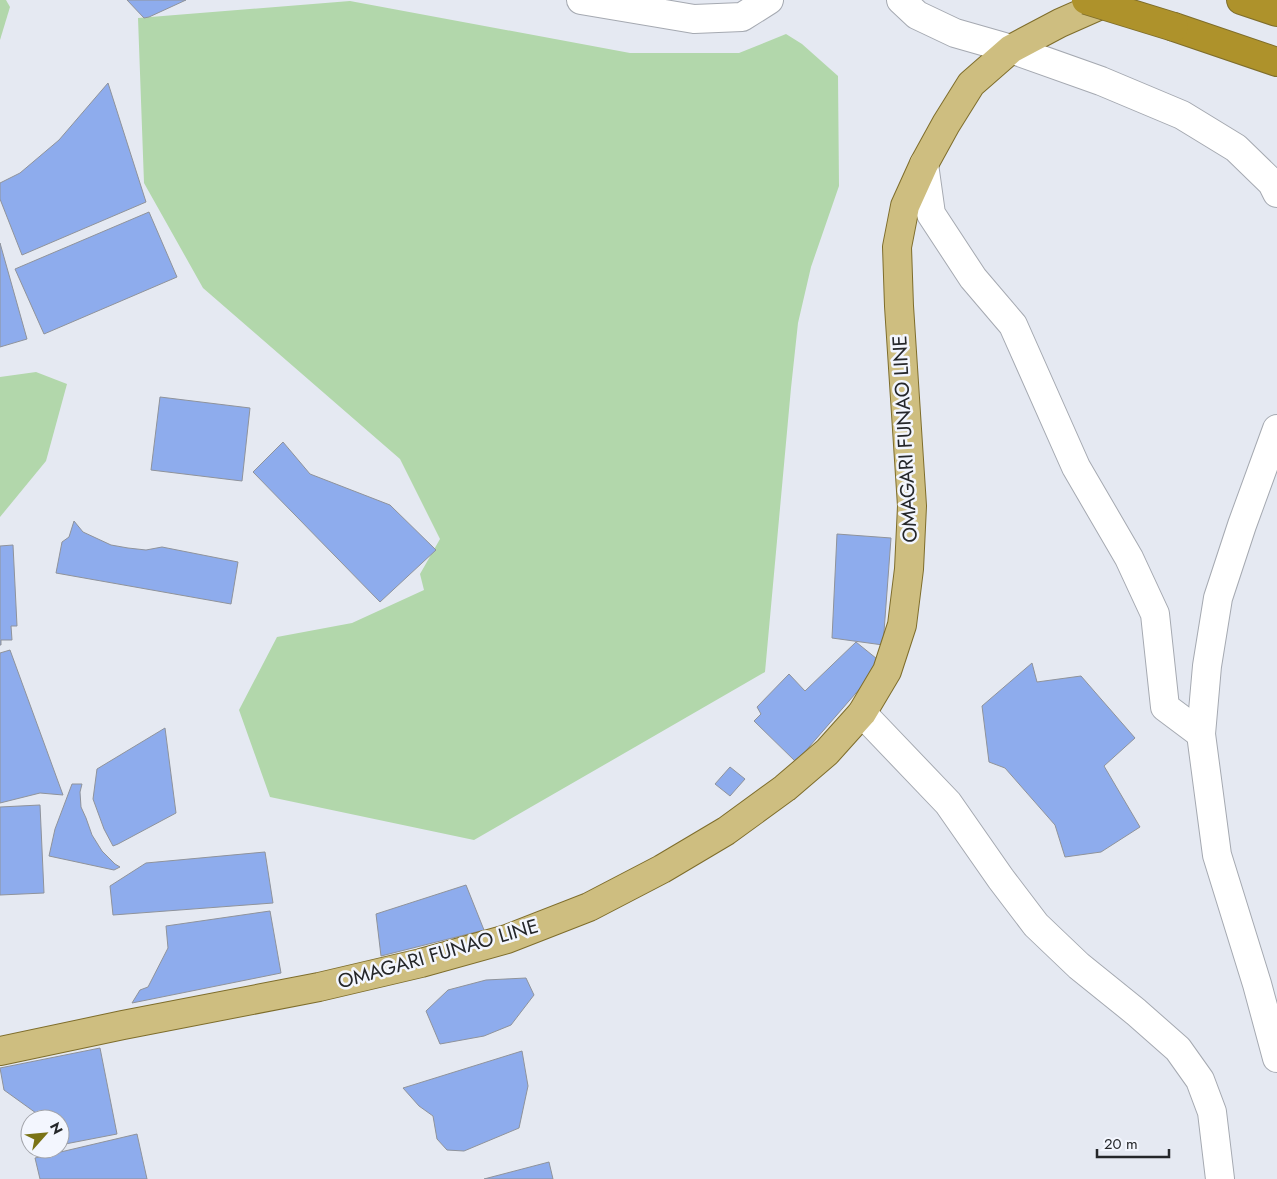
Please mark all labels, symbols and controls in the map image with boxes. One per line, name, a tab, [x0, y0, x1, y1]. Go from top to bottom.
street label: OMAGARI FUNAO LINE	[885, 335, 925, 543]
street label: OMAGARI FUNAO LINE	[334, 911, 542, 997]
north arrow	[20, 1109, 70, 1159]
text: N	[45, 1119, 68, 1138]
scale bar	[1097, 1126, 1170, 1158]
text: 20 m	[1104, 1133, 1138, 1155]

